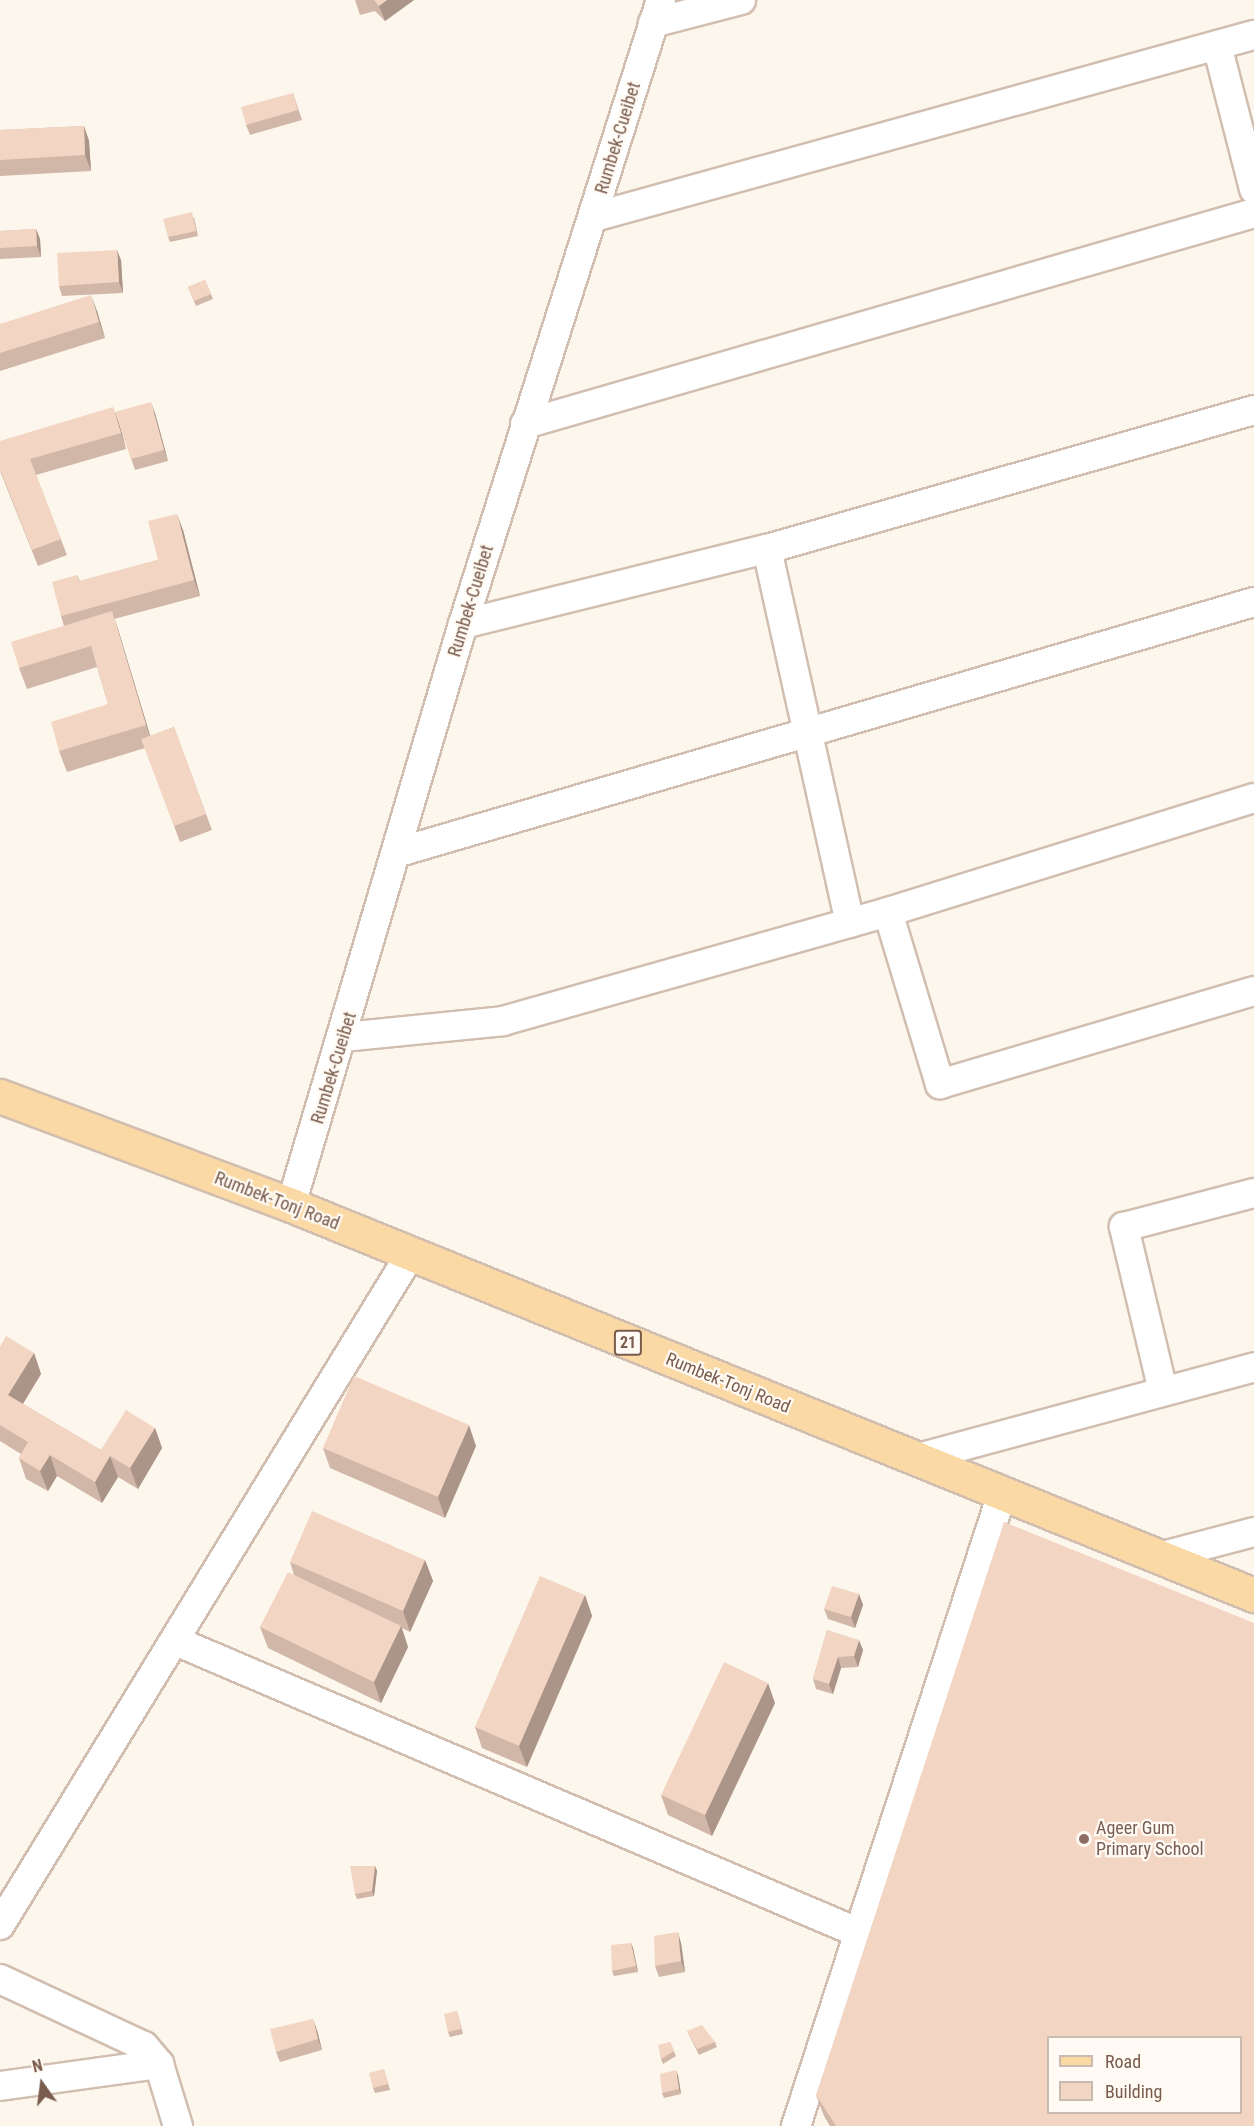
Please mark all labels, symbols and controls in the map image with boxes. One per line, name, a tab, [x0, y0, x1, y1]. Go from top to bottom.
street label: Rumbek-Cueibet	[591, 79, 645, 197]
street label: Rumbek-Cueibet	[444, 542, 498, 660]
street label: Rumbek-Cueibet	[307, 1009, 361, 1127]
street label: Rumbek-Tonj Road	[211, 1167, 343, 1235]
road number: 21	[613, 1330, 643, 1356]
street label: Rumbek-Tonj Road	[663, 1348, 793, 1418]
place label: Ageer Gum Primary School	[1096, 1818, 1204, 1860]
marker: Ageer Gum Primary School	[1077, 1832, 1091, 1846]
legend	[1047, 2036, 1242, 2114]
text: Road	[1105, 2051, 1141, 2072]
north arrow	[12, 2054, 72, 2114]
text: N	[30, 2056, 45, 2076]
text: Building	[1105, 2081, 1162, 2102]

